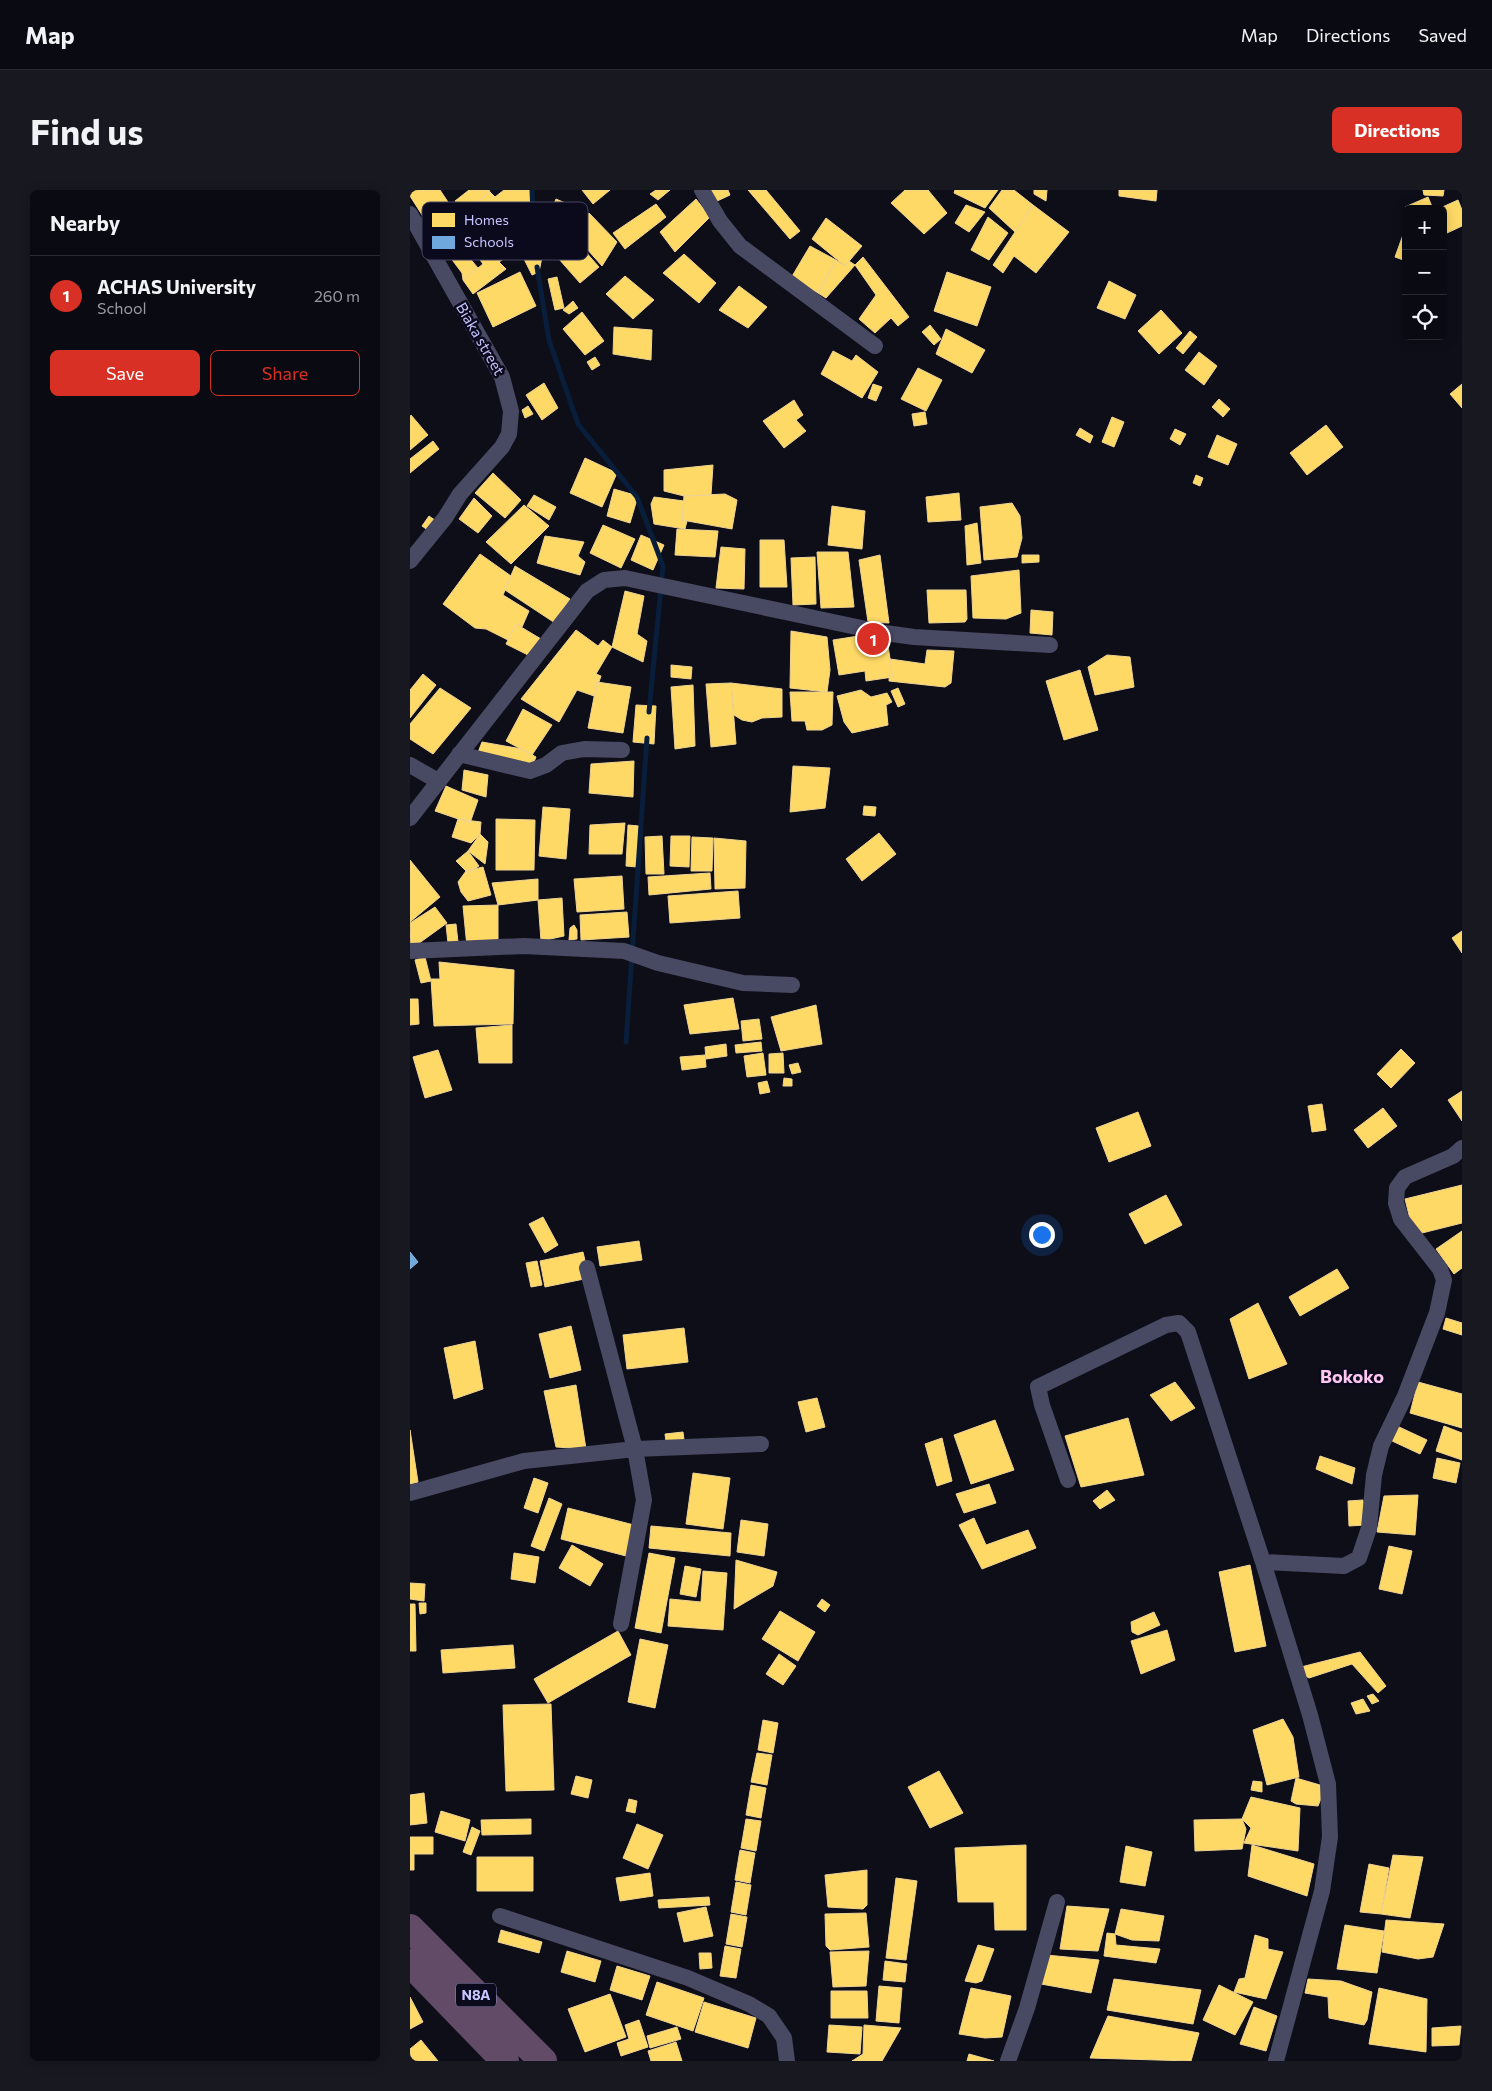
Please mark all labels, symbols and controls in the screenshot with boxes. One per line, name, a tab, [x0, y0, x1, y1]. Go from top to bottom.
text: Map	[25, 20, 75, 49]
text: Map	[1241, 24, 1278, 46]
text: Directions	[1306, 24, 1390, 46]
text: Saved	[1418, 24, 1467, 46]
button: Directions	[1332, 107, 1462, 153]
text: Find us	[30, 109, 144, 152]
legend	[422, 202, 588, 260]
map controls	[1402, 205, 1447, 340]
button: +	[1402, 205, 1447, 250]
text: Nearby	[50, 210, 120, 235]
text: Homes	[464, 211, 509, 228]
text: Schools	[464, 233, 514, 250]
button: −	[1402, 250, 1447, 295]
text: ACHAS University	[97, 275, 256, 298]
text: 1	[62, 286, 70, 305]
text: 260 m	[314, 286, 360, 305]
button: locate	[1402, 295, 1447, 340]
text: School	[97, 298, 147, 317]
street label: Biaka street	[453, 299, 509, 378]
button: Save	[50, 350, 200, 396]
button: Share	[210, 350, 360, 396]
pin: 1	[857, 620, 889, 658]
your location	[1029, 1222, 1055, 1248]
district label: Bokoko	[1320, 1365, 1384, 1387]
road number: N8A	[456, 1984, 496, 2006]

